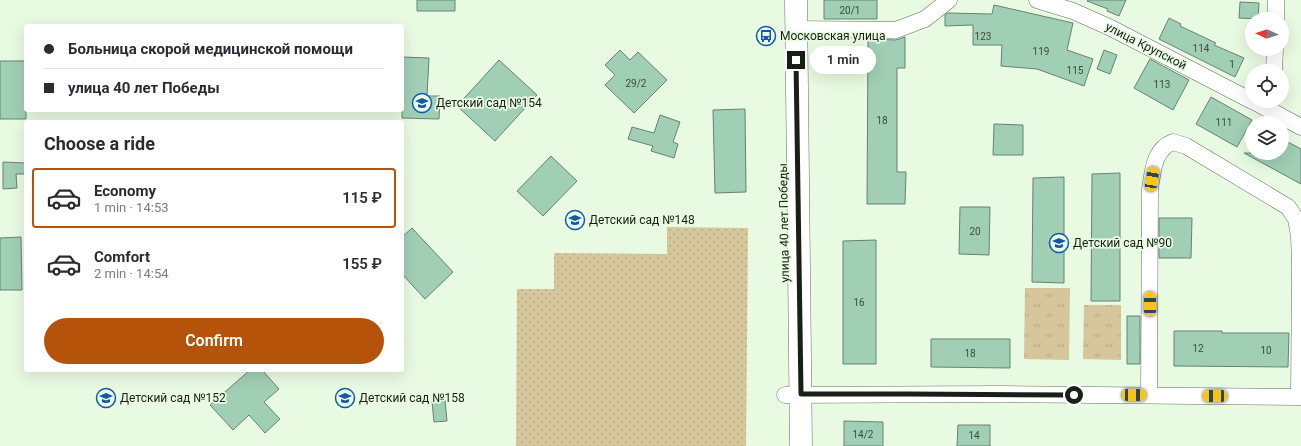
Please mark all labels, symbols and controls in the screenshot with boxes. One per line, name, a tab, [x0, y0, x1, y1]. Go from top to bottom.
house number: 20/1	[840, 5, 861, 16]
north arrow	[1245, 12, 1289, 56]
map controls	[1245, 12, 1289, 160]
street label: улица Крупской	[1103, 20, 1189, 73]
bus stop icon: Московская улица	[755, 25, 777, 47]
place label: Московская улица	[780, 29, 885, 43]
house number: 123	[975, 31, 991, 42]
text: Больница скорой медицинской помощи	[68, 40, 353, 58]
house number: 114	[1193, 43, 1210, 54]
callout: 1 min	[810, 46, 876, 74]
house number: 119	[1033, 46, 1049, 57]
route end	[787, 51, 805, 69]
text: 1 min	[827, 52, 859, 67]
house number: 1	[1229, 59, 1235, 70]
button: locate	[1245, 64, 1289, 108]
house number: 115	[1067, 65, 1084, 76]
house number: 29/2	[626, 78, 647, 89]
text: улица 40 лет Победы	[68, 79, 220, 97]
house number: 113	[1154, 79, 1170, 90]
school or university icon: Детский сад №154	[411, 92, 433, 114]
place label: Детский сад №154	[436, 96, 542, 110]
house number: 18	[876, 115, 888, 126]
button: layers	[1245, 116, 1289, 160]
house number: 111	[1216, 117, 1232, 128]
text: Choose a ride	[44, 133, 155, 154]
street label: улица 40 лет Победы	[776, 163, 792, 283]
car	[1144, 166, 1160, 192]
icon: car	[46, 180, 82, 216]
text: Economy	[94, 182, 156, 200]
text: 115 ₽	[342, 189, 382, 207]
text: 1 min · 14:53	[94, 200, 169, 215]
school or university icon: Детский сад №148	[564, 209, 586, 231]
place label: Детский сад №148	[589, 213, 695, 227]
house number: 20	[969, 226, 981, 237]
school or university icon: Детский сад №90	[1048, 232, 1070, 254]
place label: Детский сад №90	[1073, 236, 1172, 250]
icon: car	[46, 246, 82, 282]
text: Comfort	[94, 248, 150, 266]
text: 155 ₽	[342, 255, 382, 273]
text: 2 min · 14:54	[94, 266, 169, 281]
car	[1144, 292, 1156, 316]
house number: 16	[853, 297, 865, 308]
button: Confirm	[44, 318, 384, 364]
house number: 12	[1192, 343, 1204, 354]
house number: 10	[1260, 345, 1272, 356]
house number: 18	[964, 348, 976, 359]
route start	[1065, 386, 1083, 404]
school or university icon: Детский сад №152	[95, 387, 117, 409]
school or university icon: Детский сад №158	[334, 387, 356, 409]
car	[1122, 389, 1146, 401]
car	[1203, 390, 1227, 402]
place label: Детский сад №152	[120, 391, 226, 405]
place label: Детский сад №158	[359, 391, 465, 405]
house number: 14/2	[853, 429, 874, 440]
house number: 14	[968, 430, 980, 441]

